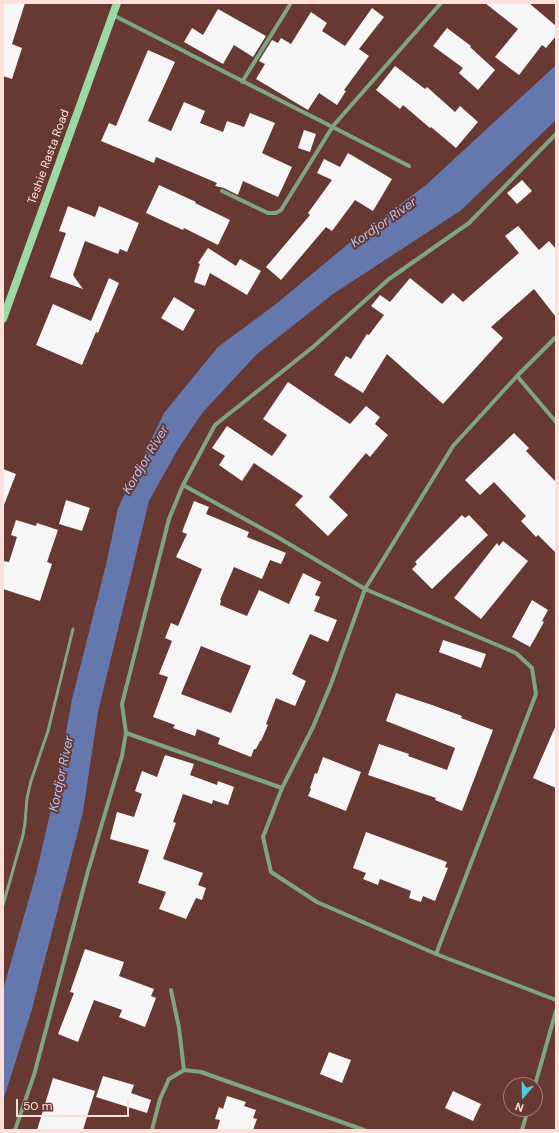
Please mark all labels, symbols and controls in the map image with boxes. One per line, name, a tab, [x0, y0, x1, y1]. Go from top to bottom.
street label: Teshie Rasta Road	[25, 108, 73, 206]
water label: Kordjor River	[348, 195, 420, 251]
water label: Kordjor River	[120, 423, 172, 497]
water label: Kordjor River	[46, 735, 78, 813]
north arrow	[503, 1077, 543, 1117]
scale bar	[18, 1091, 131, 1117]
text: 50 m	[23, 1098, 52, 1114]
text: N	[513, 1099, 525, 1115]

